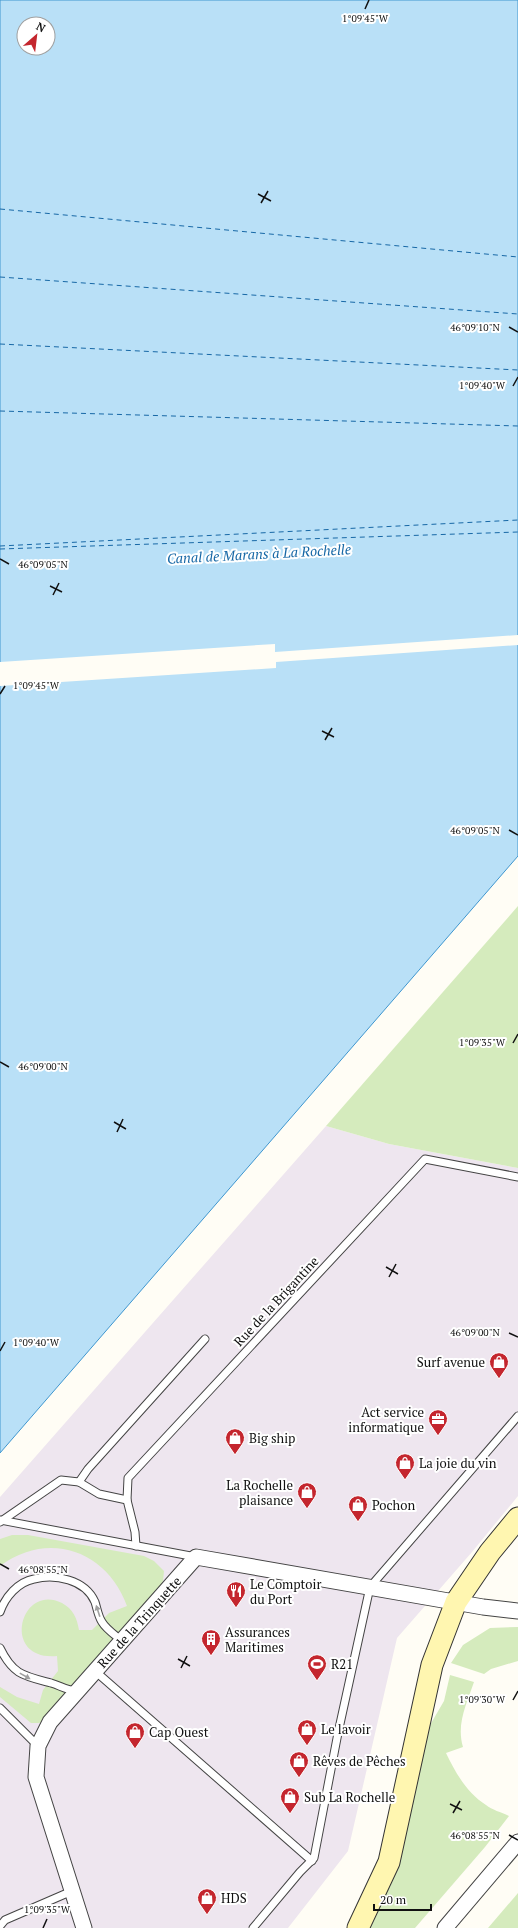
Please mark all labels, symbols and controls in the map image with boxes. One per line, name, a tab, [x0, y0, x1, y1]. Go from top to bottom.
text: 1°09'45"W	[342, 12, 389, 25]
north arrow	[16, 16, 56, 56]
text: N	[34, 19, 48, 36]
text: 46°09'10"N	[450, 321, 500, 334]
text: 1°09'40"W	[459, 379, 506, 392]
water label: Canal de Marans à La Rochelle	[166, 539, 352, 568]
text: 46°09'05"N	[18, 558, 68, 571]
text: 1°09'45"W	[13, 679, 60, 692]
text: 46°09'05"N	[450, 824, 500, 837]
text: 1°09'35"W	[459, 1036, 506, 1049]
text: 46°09'00"N	[18, 1060, 68, 1073]
street label: Rue de la Brigantine	[230, 1252, 322, 1350]
text: 46°09'00"N	[450, 1326, 500, 1339]
text: 1°09'40"W	[13, 1336, 60, 1349]
shop icon: Surf avenue	[488, 1351, 510, 1379]
place label: Surf avenue	[417, 1353, 485, 1371]
place label: Act service informatique	[348, 1403, 424, 1436]
office icon: Act service informatique	[427, 1408, 449, 1436]
shop icon: Big ship	[224, 1427, 246, 1455]
place label: Big ship	[249, 1429, 295, 1447]
shop icon: La joie du vin	[394, 1452, 416, 1480]
place label: La joie du vin	[419, 1454, 497, 1472]
place label: La Rochelle plaisance	[226, 1476, 293, 1509]
shop icon: La Rochelle plaisance	[296, 1481, 318, 1509]
shop icon: Pochon	[347, 1494, 369, 1522]
place label: Pochon	[372, 1496, 415, 1514]
text: 46°08'55"N	[18, 1563, 68, 1576]
street label: Rue de la Trinquette	[93, 1572, 185, 1672]
place label: Le Comptoir du Port	[250, 1575, 321, 1608]
restaurant icon: Le Comptoir du Port	[225, 1580, 247, 1608]
one-way arrow	[95, 1605, 101, 1617]
place label: Assurances Maritimes	[225, 1623, 290, 1656]
building icon: Assurances Maritimes	[200, 1628, 222, 1656]
sports icon: R21	[306, 1653, 328, 1681]
place label: R21	[331, 1655, 353, 1673]
one-way arrow	[20, 1673, 31, 1679]
text: 1°09'30"W	[459, 1693, 506, 1706]
shop icon: Le lavoir	[296, 1718, 318, 1746]
place label: Le lavoir	[321, 1720, 371, 1738]
shop icon: Cap Ouest	[124, 1721, 146, 1749]
place label: Cap Ouest	[149, 1723, 209, 1741]
shop icon: Rêves de Pêches	[288, 1750, 310, 1778]
place label: Rêves de Pêches	[313, 1752, 406, 1770]
shop icon: Sub La Rochelle	[279, 1786, 301, 1814]
place label: Sub La Rochelle	[304, 1788, 395, 1806]
text: 46°08'55"N	[450, 1829, 500, 1842]
scale bar	[374, 1886, 431, 1912]
shop icon: HDS	[196, 1887, 218, 1915]
place label: HDS	[221, 1889, 247, 1907]
text: 20 m	[380, 1892, 407, 1907]
text: 1°09'35"W	[24, 1903, 71, 1916]

